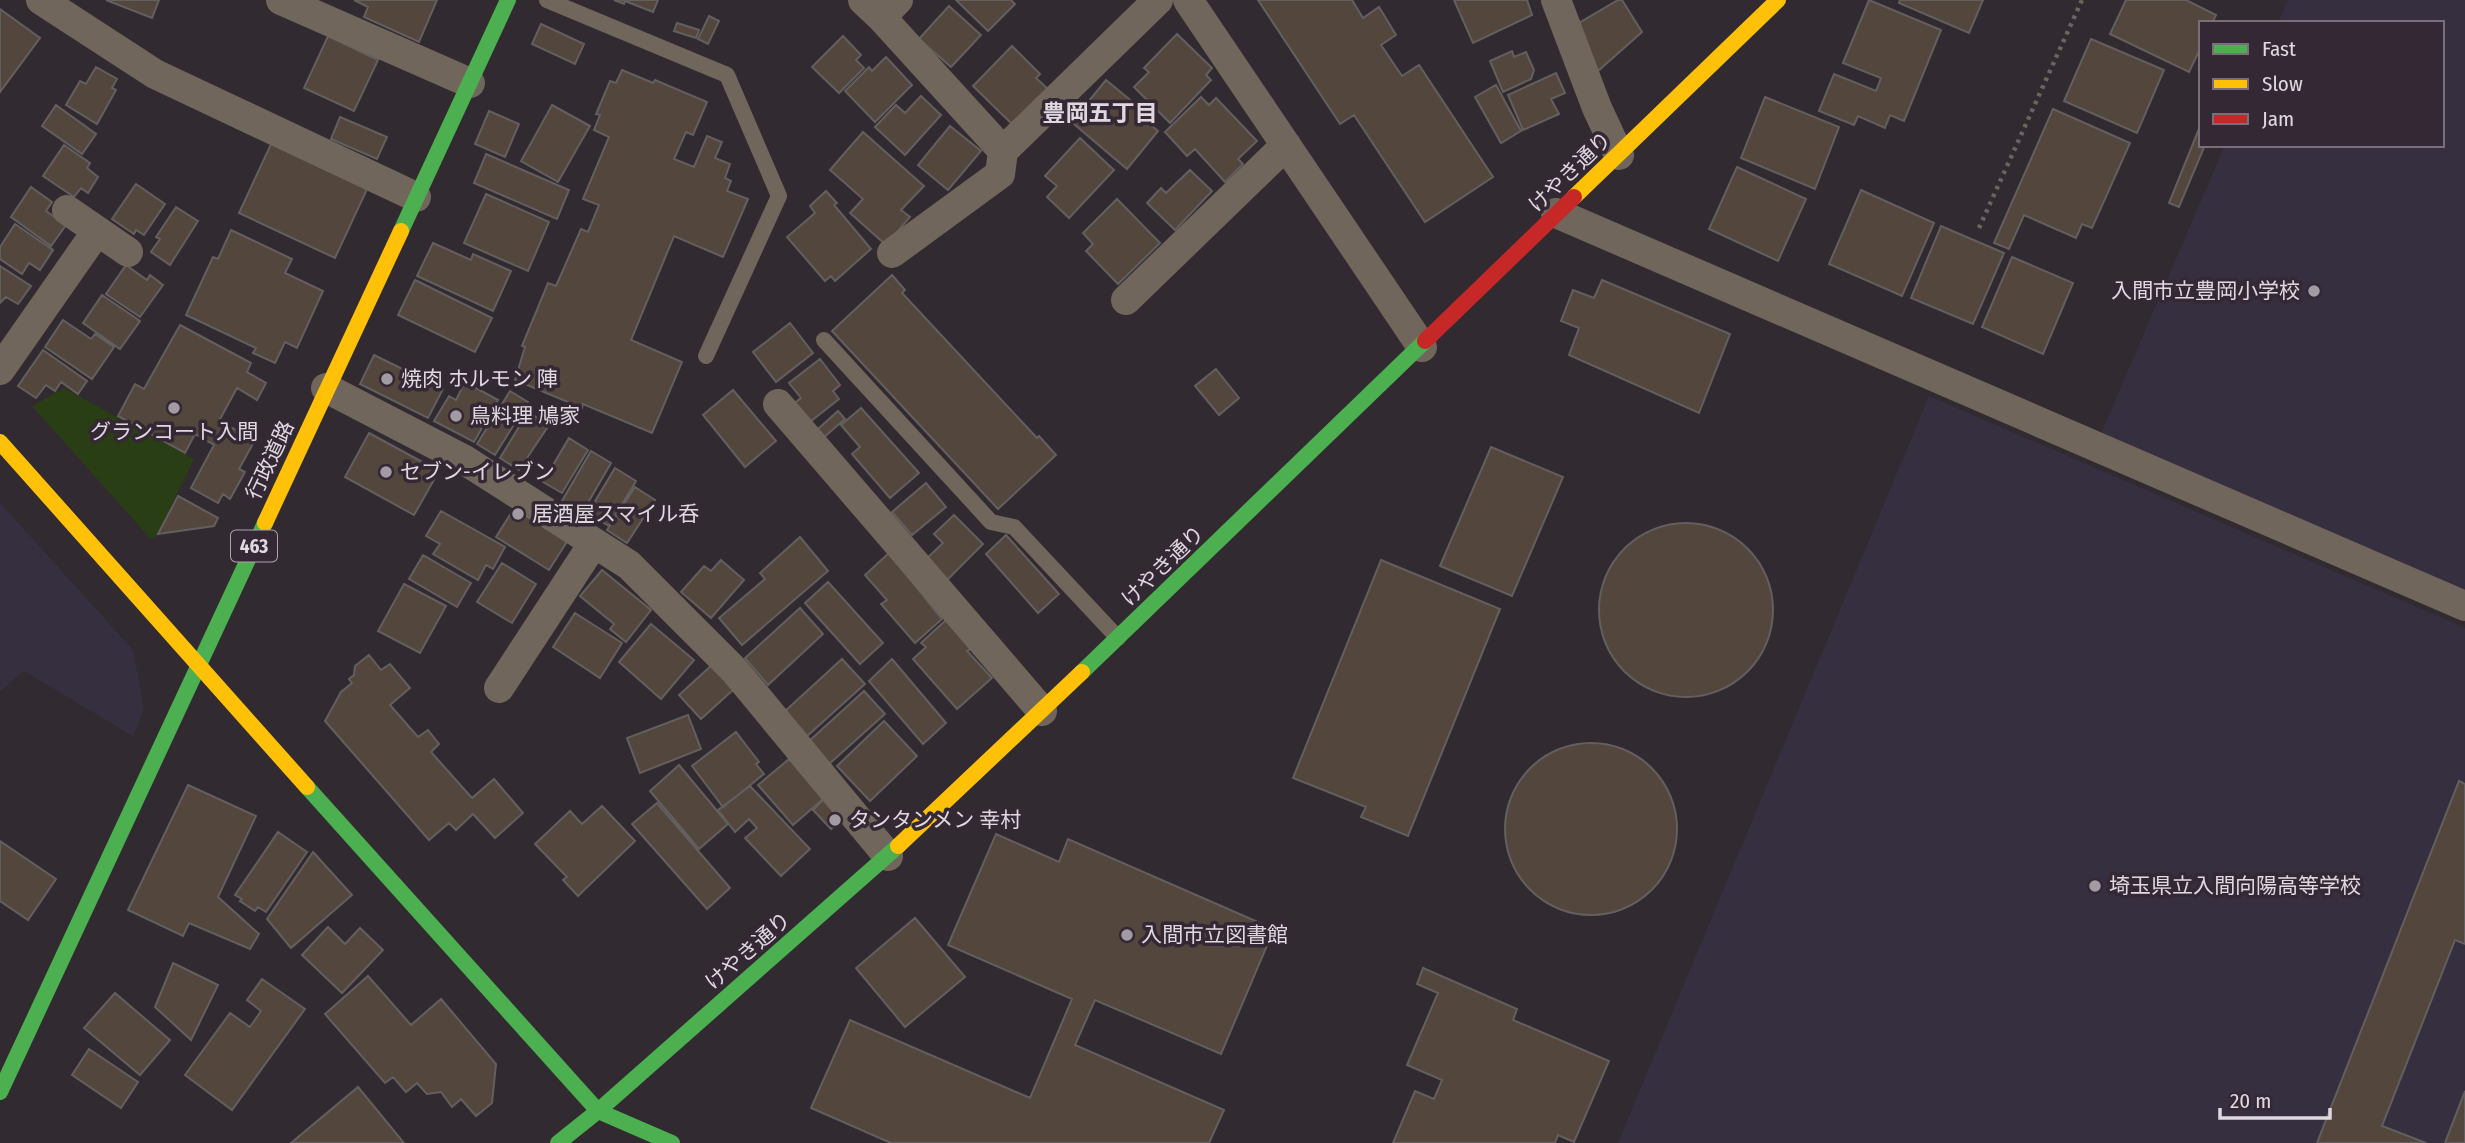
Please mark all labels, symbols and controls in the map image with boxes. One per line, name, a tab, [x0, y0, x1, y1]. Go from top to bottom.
legend	[2199, 21, 2444, 147]
text: Fast	[2262, 36, 2296, 62]
text: Slow	[2262, 71, 2303, 97]
district label: 豊岡五丁目	[1043, 99, 1158, 127]
text: Jam	[2262, 106, 2294, 132]
street label: けやき通り	[1523, 126, 1617, 218]
place label: 入間市立豊岡小学校	[2111, 278, 2300, 304]
marker: 入間市立豊岡小学校	[2306, 283, 2322, 299]
place label: 焼肉 ホルモン 陣	[401, 366, 558, 392]
marker: 焼肉 ホルモン 陣	[379, 371, 395, 387]
marker: グランコート入間	[166, 400, 182, 416]
place label: 鳥料理 鳩家	[470, 403, 580, 429]
marker: 鳥料理 鳩家	[448, 408, 464, 424]
street label: 行政道路	[240, 416, 300, 504]
place label: グランコート入間	[90, 419, 258, 445]
place label: セブン-イレブン	[400, 459, 555, 485]
marker: セブン-イレブン	[378, 464, 394, 480]
place label: 居酒屋スマイル呑	[532, 501, 699, 527]
marker: 居酒屋スマイル呑	[510, 506, 526, 522]
street label: けやき通り	[1116, 520, 1210, 612]
road number: 463	[231, 530, 277, 562]
place label: タンタンメン 幸村	[849, 807, 1021, 833]
marker: タンタンメン 幸村	[827, 812, 843, 828]
place label: 埼玉県立入間向陽高等学校	[2109, 873, 2361, 899]
marker: 埼玉県立入間向陽高等学校	[2087, 878, 2103, 894]
street label: けやき通り	[700, 907, 796, 995]
place label: 入間市立図書館	[1141, 922, 1288, 948]
marker: 入間市立図書館	[1119, 927, 1135, 943]
scale bar	[2220, 1076, 2330, 1120]
text: 20 m	[2230, 1088, 2271, 1114]

